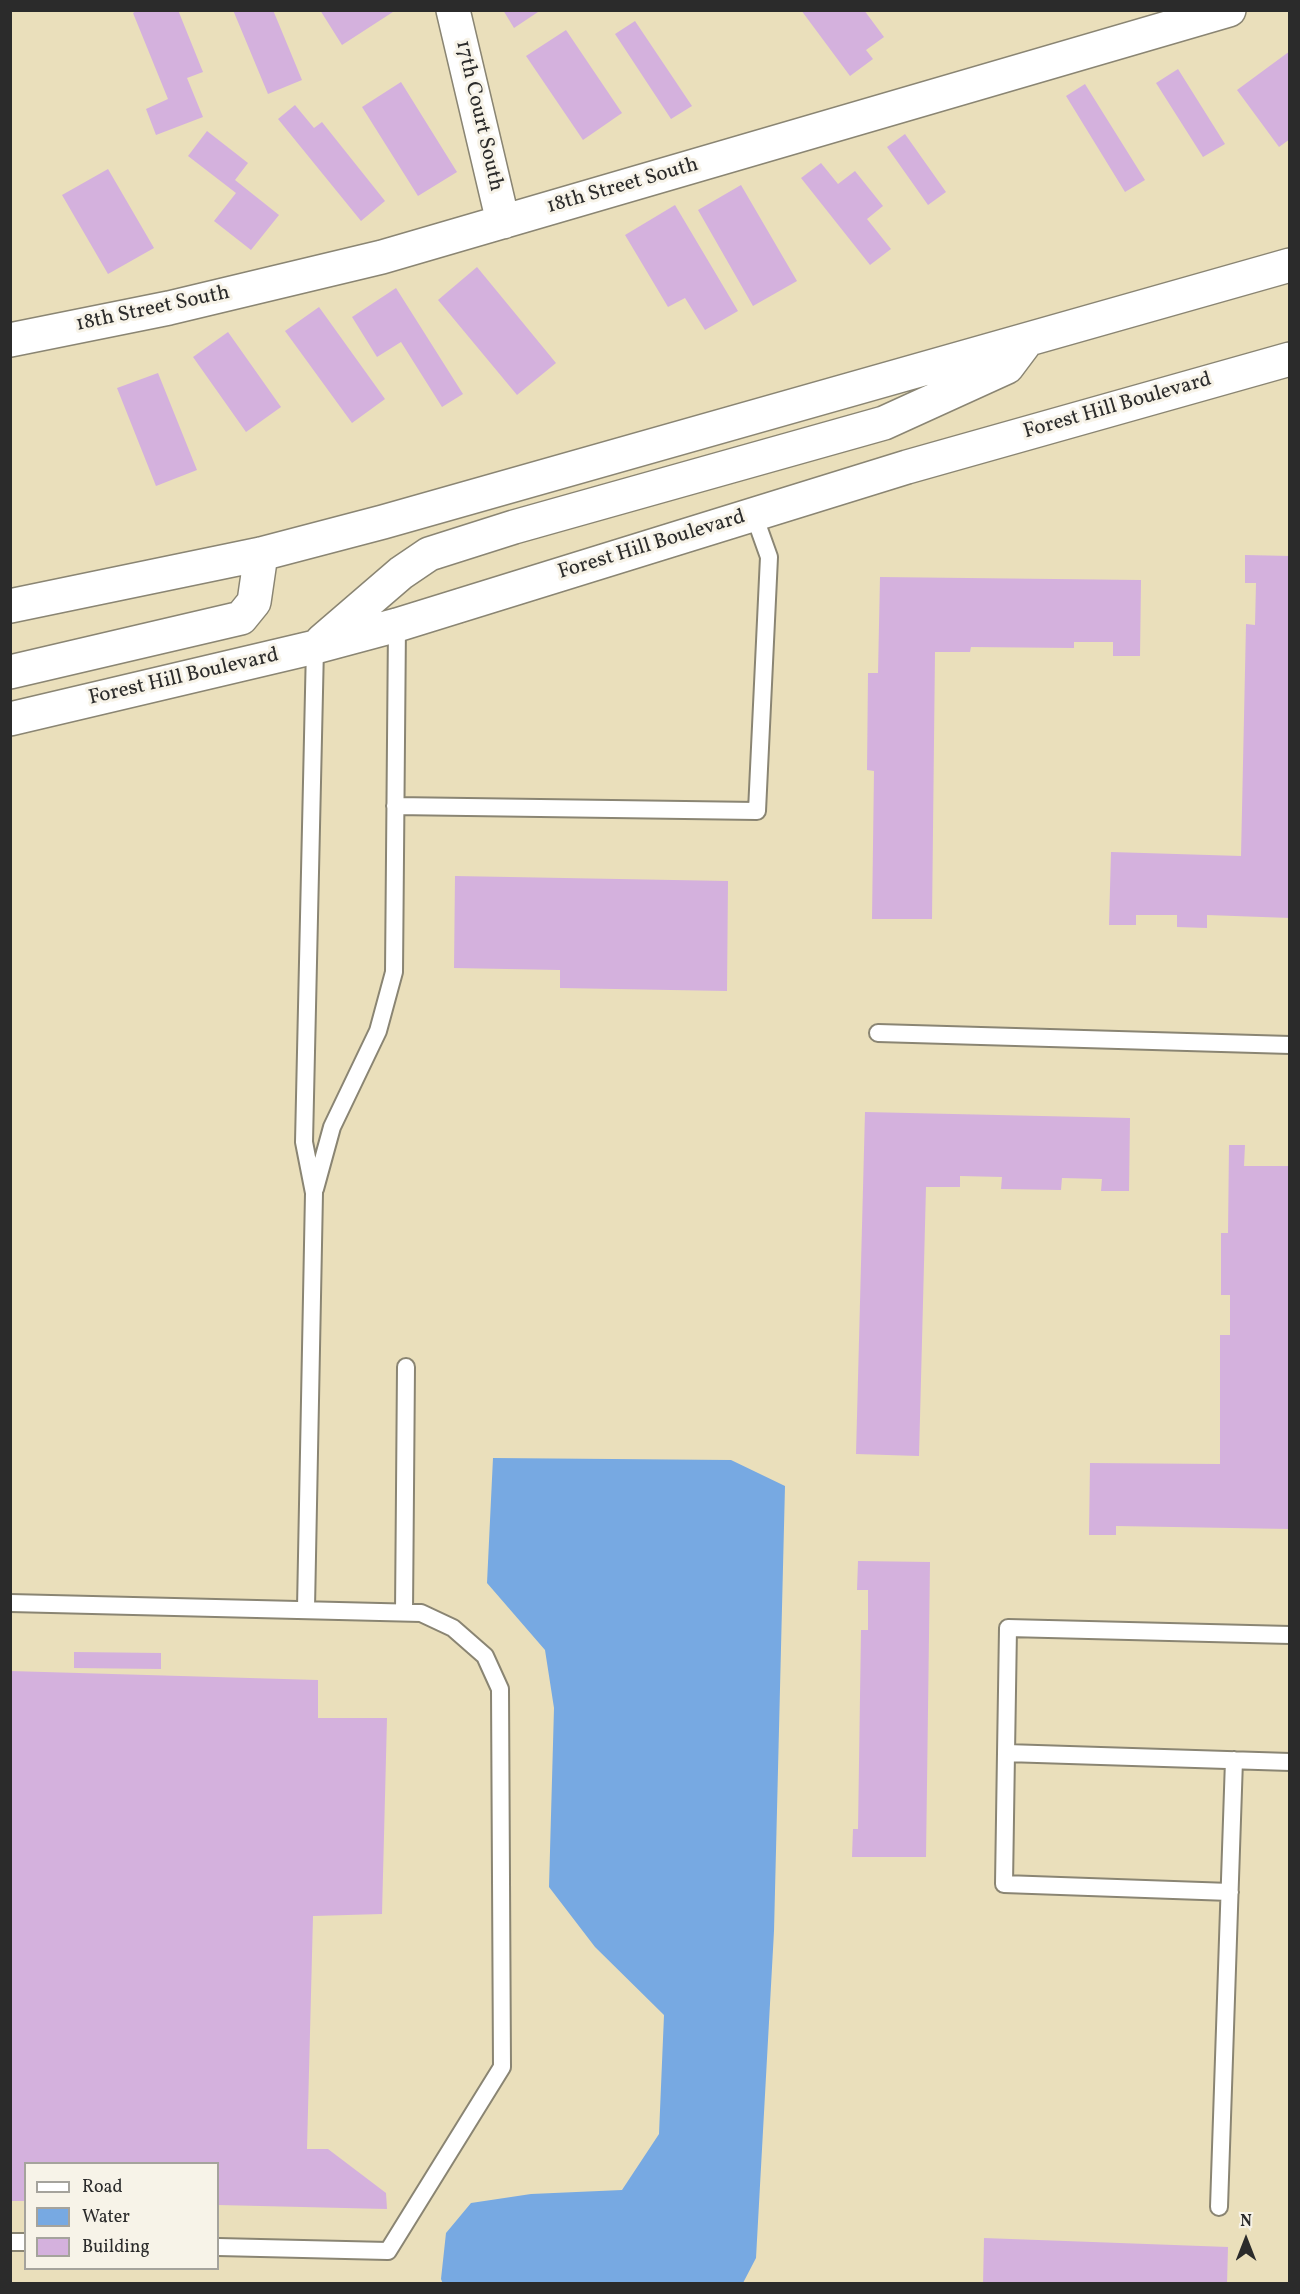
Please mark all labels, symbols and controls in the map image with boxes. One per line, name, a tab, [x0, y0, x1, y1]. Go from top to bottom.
street label: 17th Court South	[448, 38, 508, 194]
street label: 18th Street South	[544, 153, 702, 221]
street label: 18th Street South	[74, 281, 232, 339]
street label: Forest Hill Boulevard	[1021, 368, 1215, 446]
street label: Forest Hill Boulevard	[555, 506, 749, 586]
street label: Forest Hill Boulevard	[86, 644, 282, 712]
legend	[24, 2162, 219, 2270]
text: Road	[82, 2175, 123, 2200]
text: Water	[82, 2205, 130, 2230]
north arrow	[1216, 2210, 1276, 2270]
text: N	[1240, 2211, 1252, 2233]
text: Building	[82, 2235, 150, 2260]

